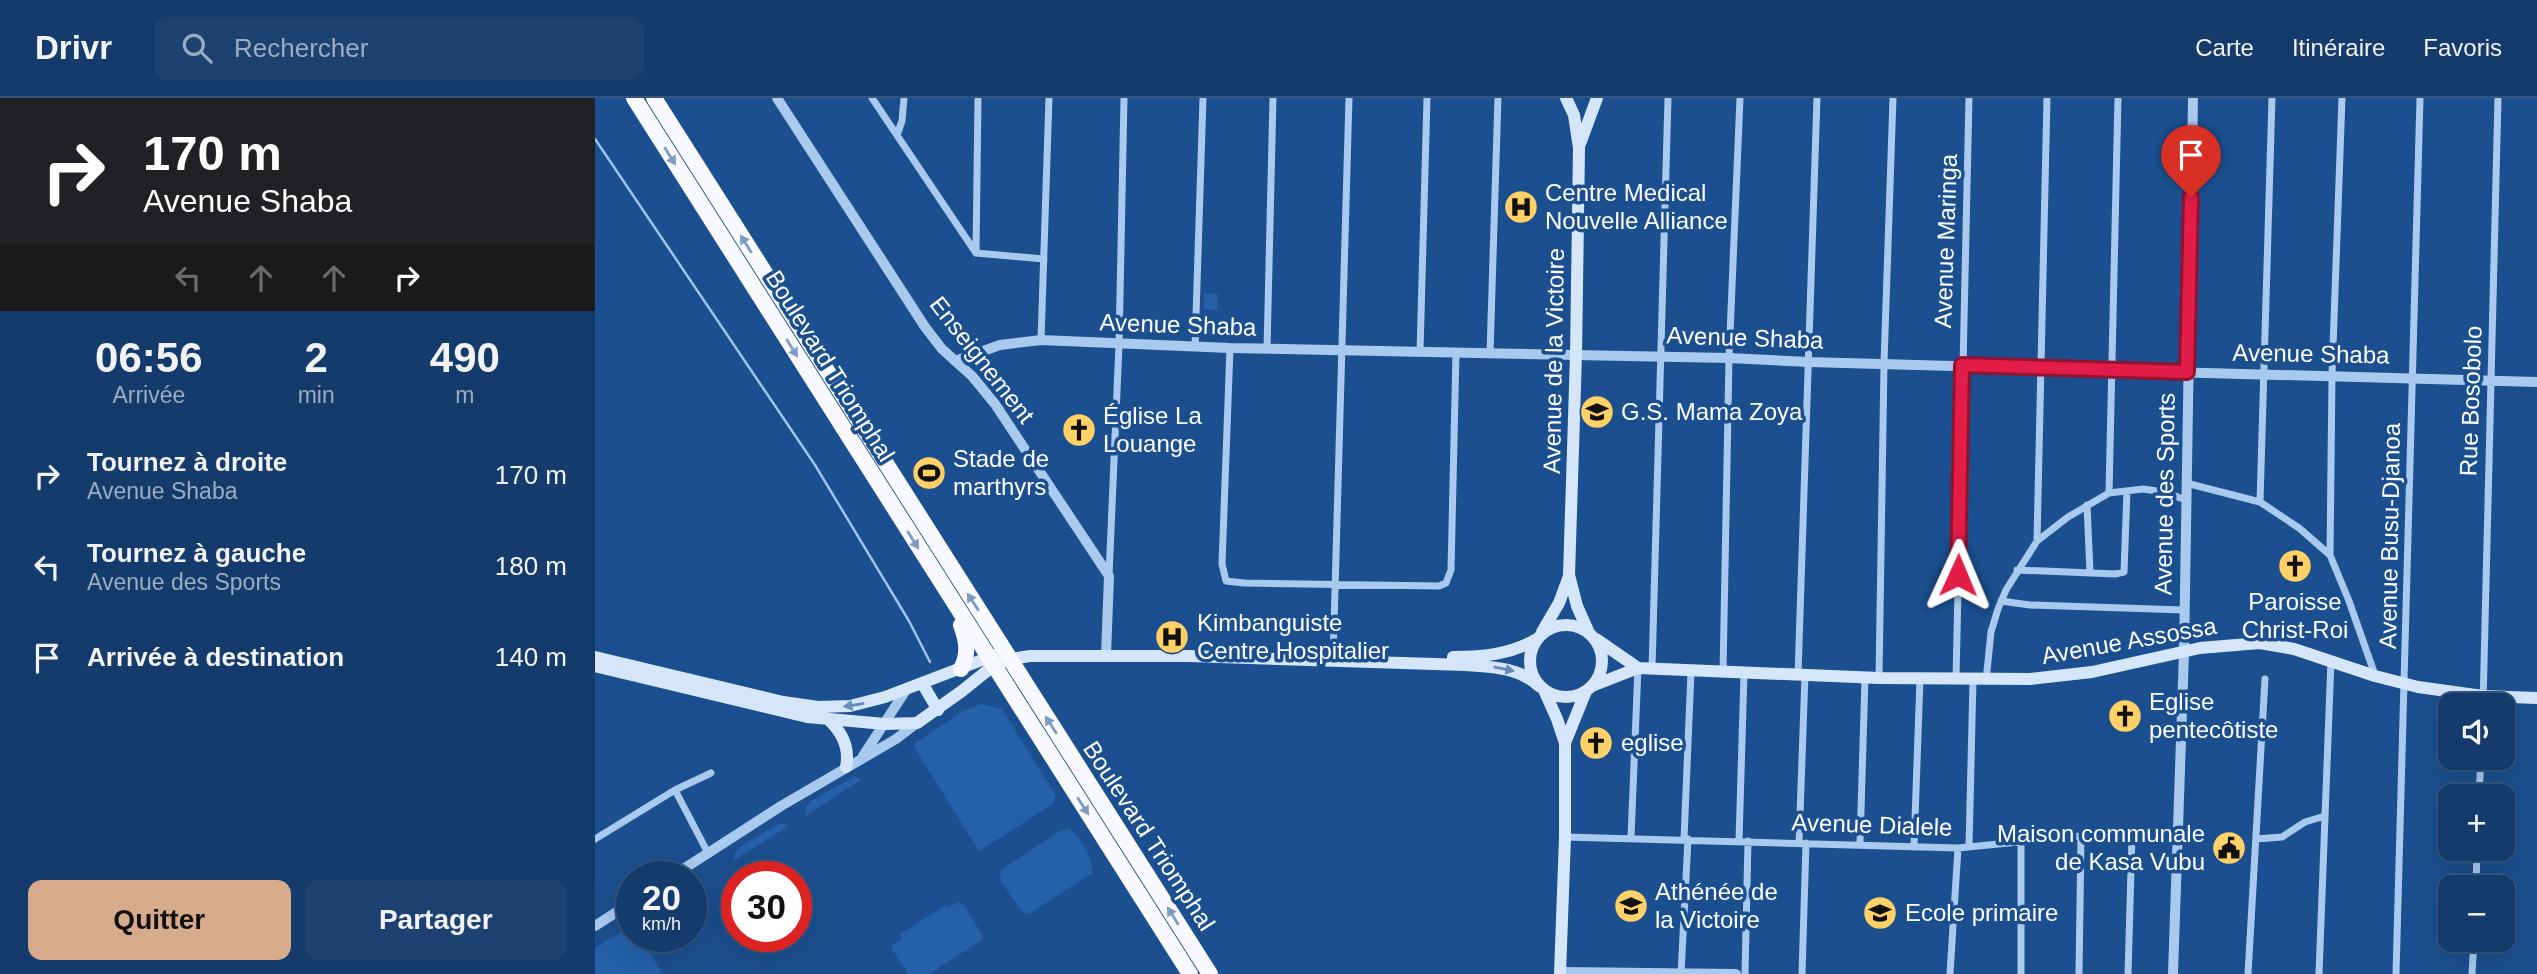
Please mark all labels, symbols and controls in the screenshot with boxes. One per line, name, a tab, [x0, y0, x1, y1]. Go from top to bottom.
search box	[154, 17, 644, 80]
text: Drivr	[35, 29, 112, 66]
icon: search	[178, 29, 216, 67]
text: Rechercher	[234, 33, 368, 63]
text: Carte	[2195, 34, 2254, 61]
text: Itinéraire	[2292, 34, 2385, 61]
text: Favoris	[2423, 34, 2502, 61]
pin	[2161, 125, 2221, 197]
icon: right	[28, 126, 119, 217]
text: 170 m	[143, 126, 282, 180]
icon: arrive	[2172, 136, 2210, 174]
one-way arrow	[664, 146, 677, 165]
street label: Avenue Maringa	[1929, 153, 1962, 329]
place label: Centre Medical Nouvelle Alliance	[1545, 179, 1728, 234]
text: Avenue Shaba	[143, 183, 352, 219]
hospital icon: Centre Medical Nouvelle Alliance	[1502, 188, 1540, 226]
one-way arrow	[739, 235, 752, 254]
street label: Avenue de la Victoire	[1538, 248, 1569, 474]
icon: left	[169, 259, 207, 297]
icon: ahead	[242, 259, 280, 297]
icon: ahead	[315, 259, 353, 297]
icon: right	[388, 259, 426, 297]
street label: Boulevard Triomphal	[761, 265, 900, 466]
street label: Enseignement	[925, 291, 1040, 429]
street label: Avenue Shaba	[1099, 308, 1258, 341]
street label: Avenue Shaba	[1666, 321, 1825, 354]
street label: Rue Bosobolo	[2454, 325, 2487, 477]
text: 06:56	[95, 334, 203, 381]
text: 2	[304, 334, 328, 381]
text: 490	[430, 334, 500, 381]
one-way arrow	[785, 338, 798, 358]
street label: Avenue Shaba	[2232, 339, 2390, 368]
text: Arrivée	[112, 382, 185, 408]
text: min	[298, 382, 335, 408]
text: m	[455, 382, 474, 408]
school or university icon: G.S. Mama Zoya	[1578, 393, 1616, 431]
street label: Avenue des Sports	[2149, 393, 2180, 595]
place label: G.S. Mama Zoya	[1621, 398, 1803, 425]
place label: Église La Louange	[1103, 402, 1202, 457]
church icon: Église La Louange	[1060, 411, 1098, 449]
street label: Avenue Busu-Djanoa	[2374, 422, 2405, 649]
place label: Stade de marthyrs	[953, 445, 1049, 500]
text: Tournez à droite	[87, 447, 287, 477]
sports icon: Stade de marthyrs	[910, 454, 948, 492]
icon: right	[28, 457, 66, 495]
text: 170 m	[495, 460, 567, 490]
text: Avenue Shaba	[87, 478, 238, 504]
one-way arrow	[906, 531, 919, 550]
text: Tournez à gauche	[87, 538, 306, 568]
position arrow	[1921, 538, 1995, 612]
church icon: Paroisse Christ-Roi	[2276, 547, 2314, 585]
icon: left	[28, 548, 66, 586]
text: 180 m	[495, 551, 567, 581]
text: Avenue des Sports	[87, 569, 281, 595]
place label: Paroisse Christ-Roi	[2242, 588, 2348, 643]
one-way arrow	[967, 592, 980, 611]
place label: Kimbanguiste Centre Hospitalier	[1197, 609, 1389, 664]
street label: Avenue Assossa	[2039, 612, 2219, 669]
hospital icon: Kimbanguiste Centre Hospitalier	[1153, 618, 1191, 656]
icon: arrive	[28, 639, 66, 677]
text: Arrivée à destination	[87, 642, 344, 672]
text: 140 m	[495, 642, 567, 672]
one-way arrow	[1493, 664, 1515, 675]
place label: Eglise pentecôtiste	[2149, 688, 2278, 743]
map controls	[2438, 693, 2515, 952]
button: sound	[2438, 693, 2515, 770]
church icon: Eglise pentecôtiste	[2106, 697, 2144, 735]
one-way arrow	[843, 699, 865, 710]
one-way arrow	[1044, 715, 1057, 734]
church icon: eglise	[1577, 724, 1615, 762]
place label: eglise	[1621, 729, 1684, 756]
street label: Boulevard Triomphal	[1078, 736, 1221, 935]
button: +	[2438, 784, 2515, 861]
one-way arrow	[1076, 796, 1089, 816]
street label: Avenue Dialele	[1791, 808, 1953, 841]
place label: Maison communale de Kasa Vubu	[1997, 820, 2205, 875]
public building icon: Maison communale de Kasa Vubu	[2210, 829, 2248, 867]
speed limit sign: 30	[721, 861, 812, 952]
button: −	[2438, 875, 2515, 952]
text: 20	[642, 878, 681, 917]
place label: Athénée de la Victoire	[1655, 878, 1778, 933]
button: Quitter	[28, 880, 291, 960]
button: Partager	[305, 880, 567, 960]
school or university icon: Athénée de la Victoire	[1612, 887, 1650, 925]
school or university icon: Ecole primaire	[1861, 894, 1899, 932]
place label: Ecole primaire	[1905, 899, 2058, 926]
one-way arrow	[1167, 907, 1180, 926]
text: km/h	[642, 914, 681, 934]

